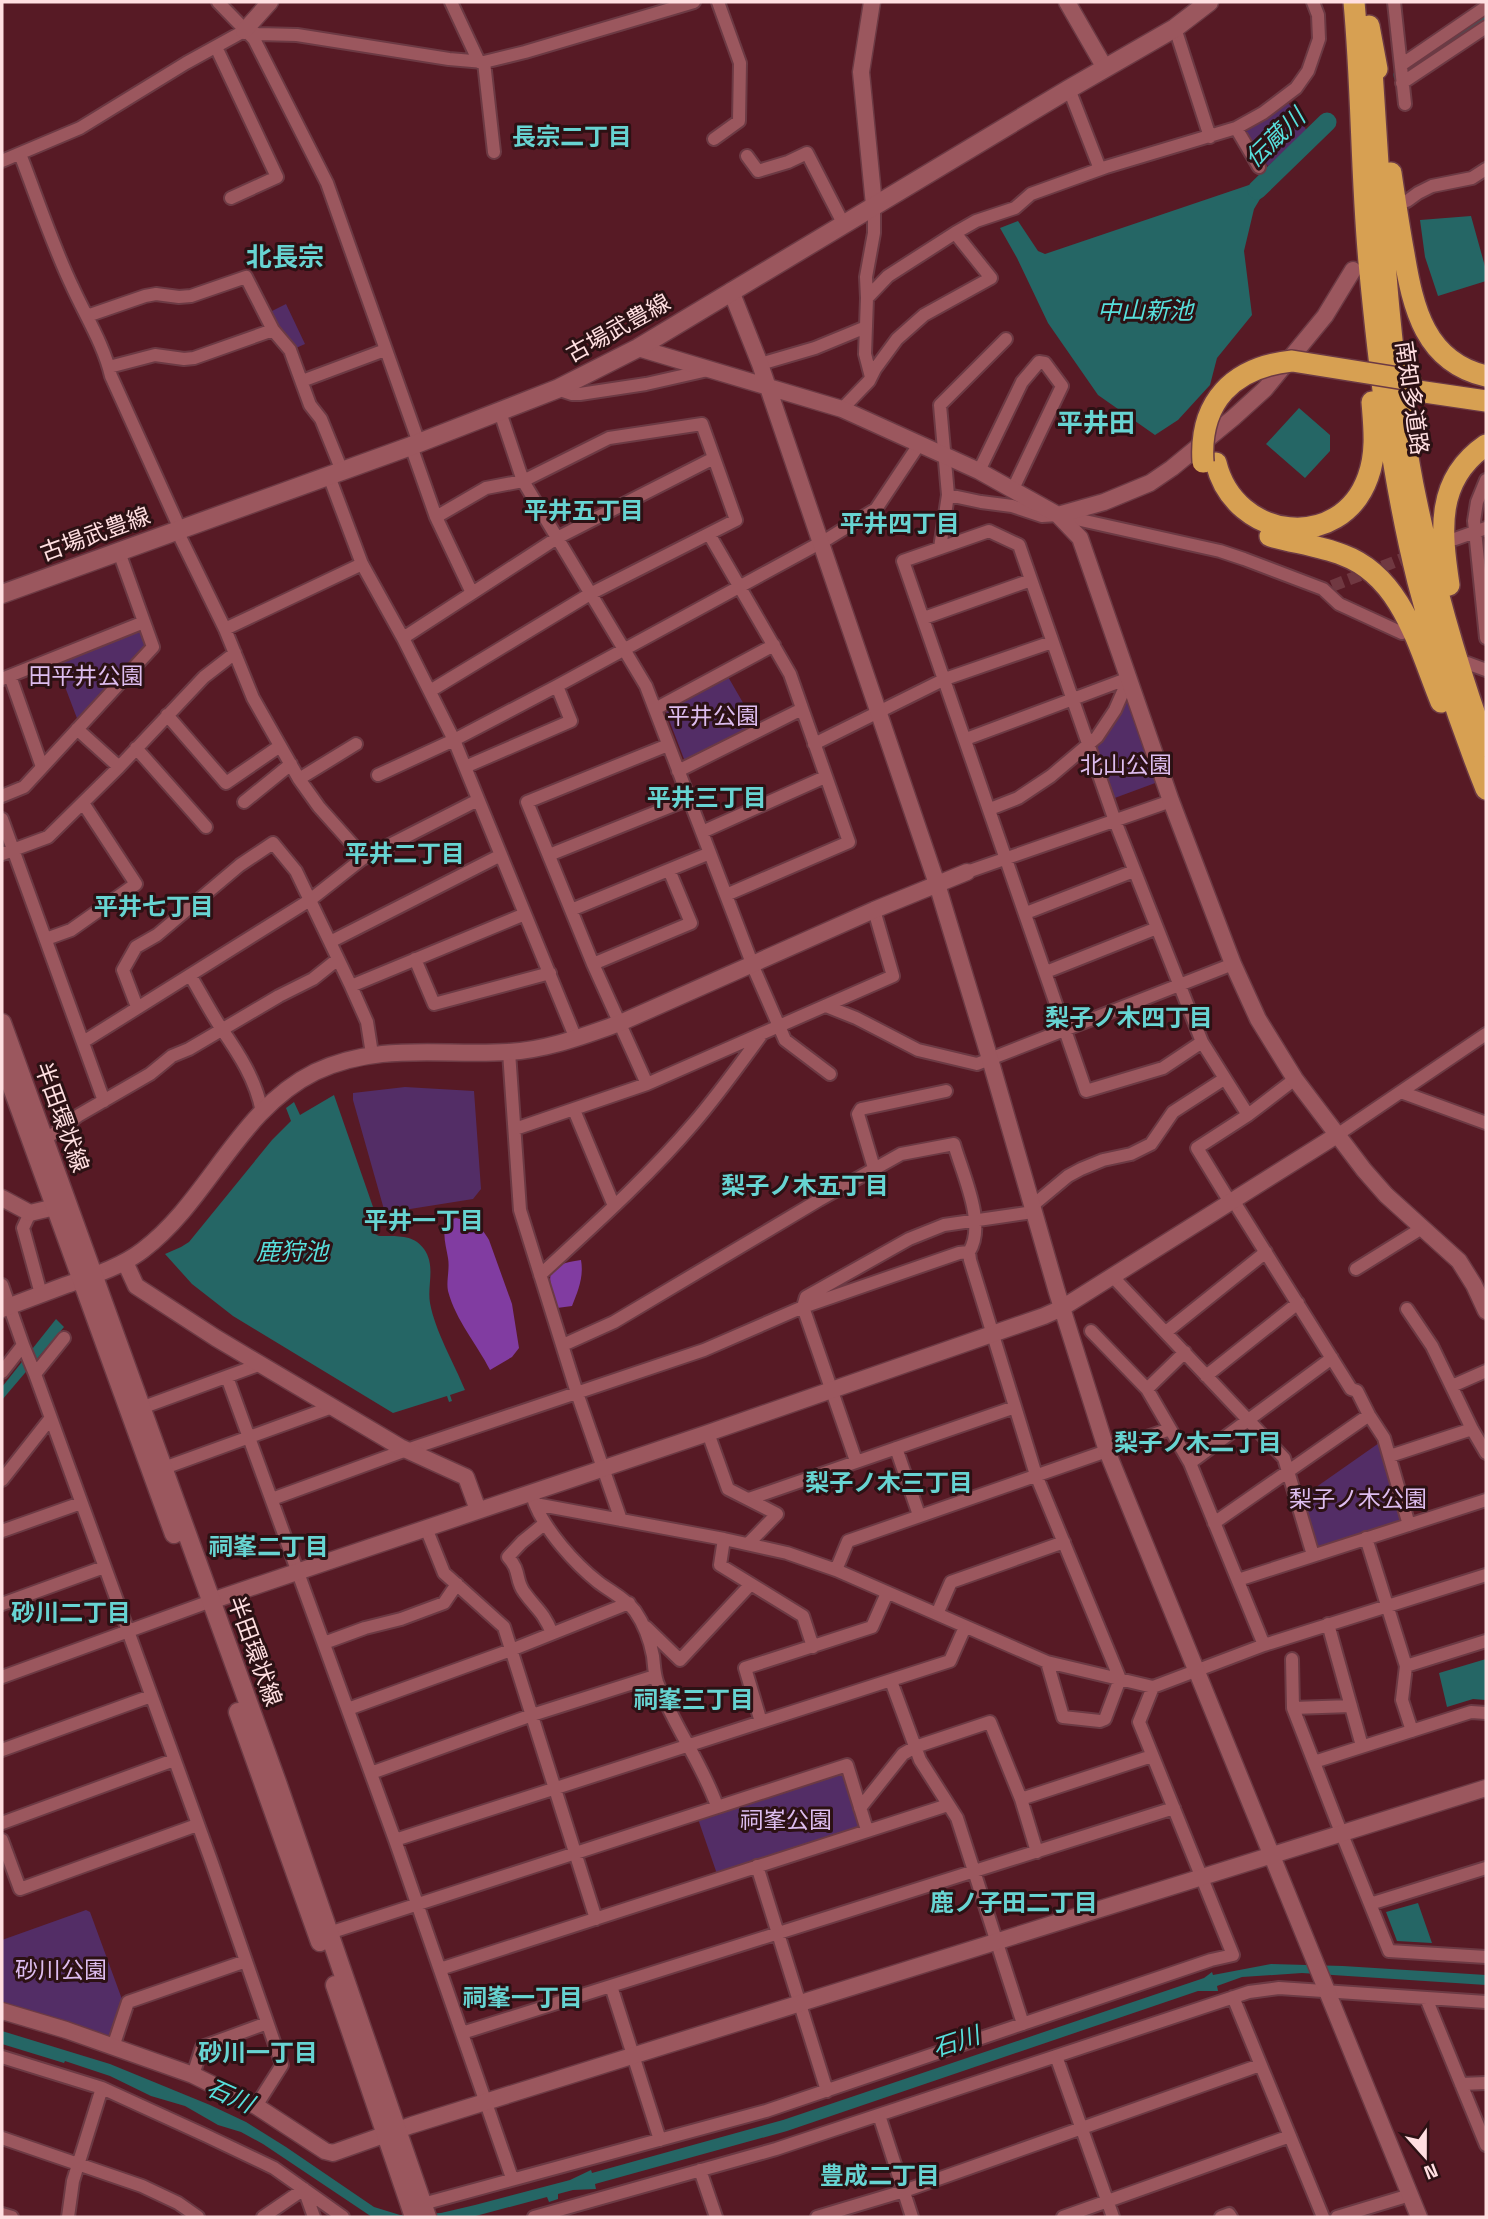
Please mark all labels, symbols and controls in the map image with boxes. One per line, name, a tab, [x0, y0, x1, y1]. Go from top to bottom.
water label: 伝蔵川	[1238, 99, 1313, 174]
district label: 長宗二丁目	[512, 121, 632, 152]
district label: 北長宗	[246, 240, 324, 274]
street label: 古場武豊線	[560, 287, 676, 369]
water label: 中山新池	[1097, 295, 1195, 326]
street label: 南知多道路	[1389, 339, 1435, 457]
district label: 平井田	[1057, 406, 1135, 440]
district label: 平井五丁目	[524, 495, 644, 526]
street label: 古場武豊線	[36, 500, 154, 568]
district label: 平井四丁目	[840, 508, 960, 539]
park label: 田平井公園	[29, 661, 144, 691]
park label: 平井公園	[667, 701, 759, 731]
park label: 北山公園	[1080, 750, 1172, 780]
district label: 平井三丁目	[647, 782, 767, 813]
district label: 平井二丁目	[345, 838, 465, 869]
district label: 平井七丁目	[94, 891, 214, 922]
district label: 梨子ノ木四丁目	[1045, 1002, 1213, 1033]
street label: 半田環状線	[28, 1058, 96, 1176]
district label: 梨子ノ木五丁目	[721, 1170, 889, 1201]
district label: 平井一丁目	[364, 1205, 484, 1236]
water label: 鹿狩池	[256, 1236, 330, 1267]
district label: 梨子ノ木二丁目	[1114, 1427, 1282, 1458]
district label: 梨子ノ木三丁目	[805, 1467, 973, 1498]
park label: 梨子ノ木公園	[1289, 1484, 1427, 1514]
district label: 祠峯二丁目	[209, 1531, 329, 1562]
street label: 半田環状線	[221, 1592, 289, 1710]
district label: 砂川二丁目	[11, 1597, 131, 1628]
district label: 祠峯三丁目	[634, 1684, 754, 1715]
park label: 祠峯公園	[740, 1805, 832, 1835]
district label: 鹿ノ子田二丁目	[930, 1887, 1098, 1918]
park label: 砂川公園	[15, 1955, 107, 1985]
district label: 祠峯一丁目	[463, 1982, 583, 2013]
water label: 石川	[928, 2018, 986, 2064]
district label: 砂川一丁目	[198, 2037, 318, 2068]
water label: 石川	[202, 2072, 261, 2121]
north arrow	[1390, 2121, 1460, 2191]
text: N	[1420, 2157, 1441, 2185]
district label: 豊成二丁目	[820, 2160, 940, 2191]

